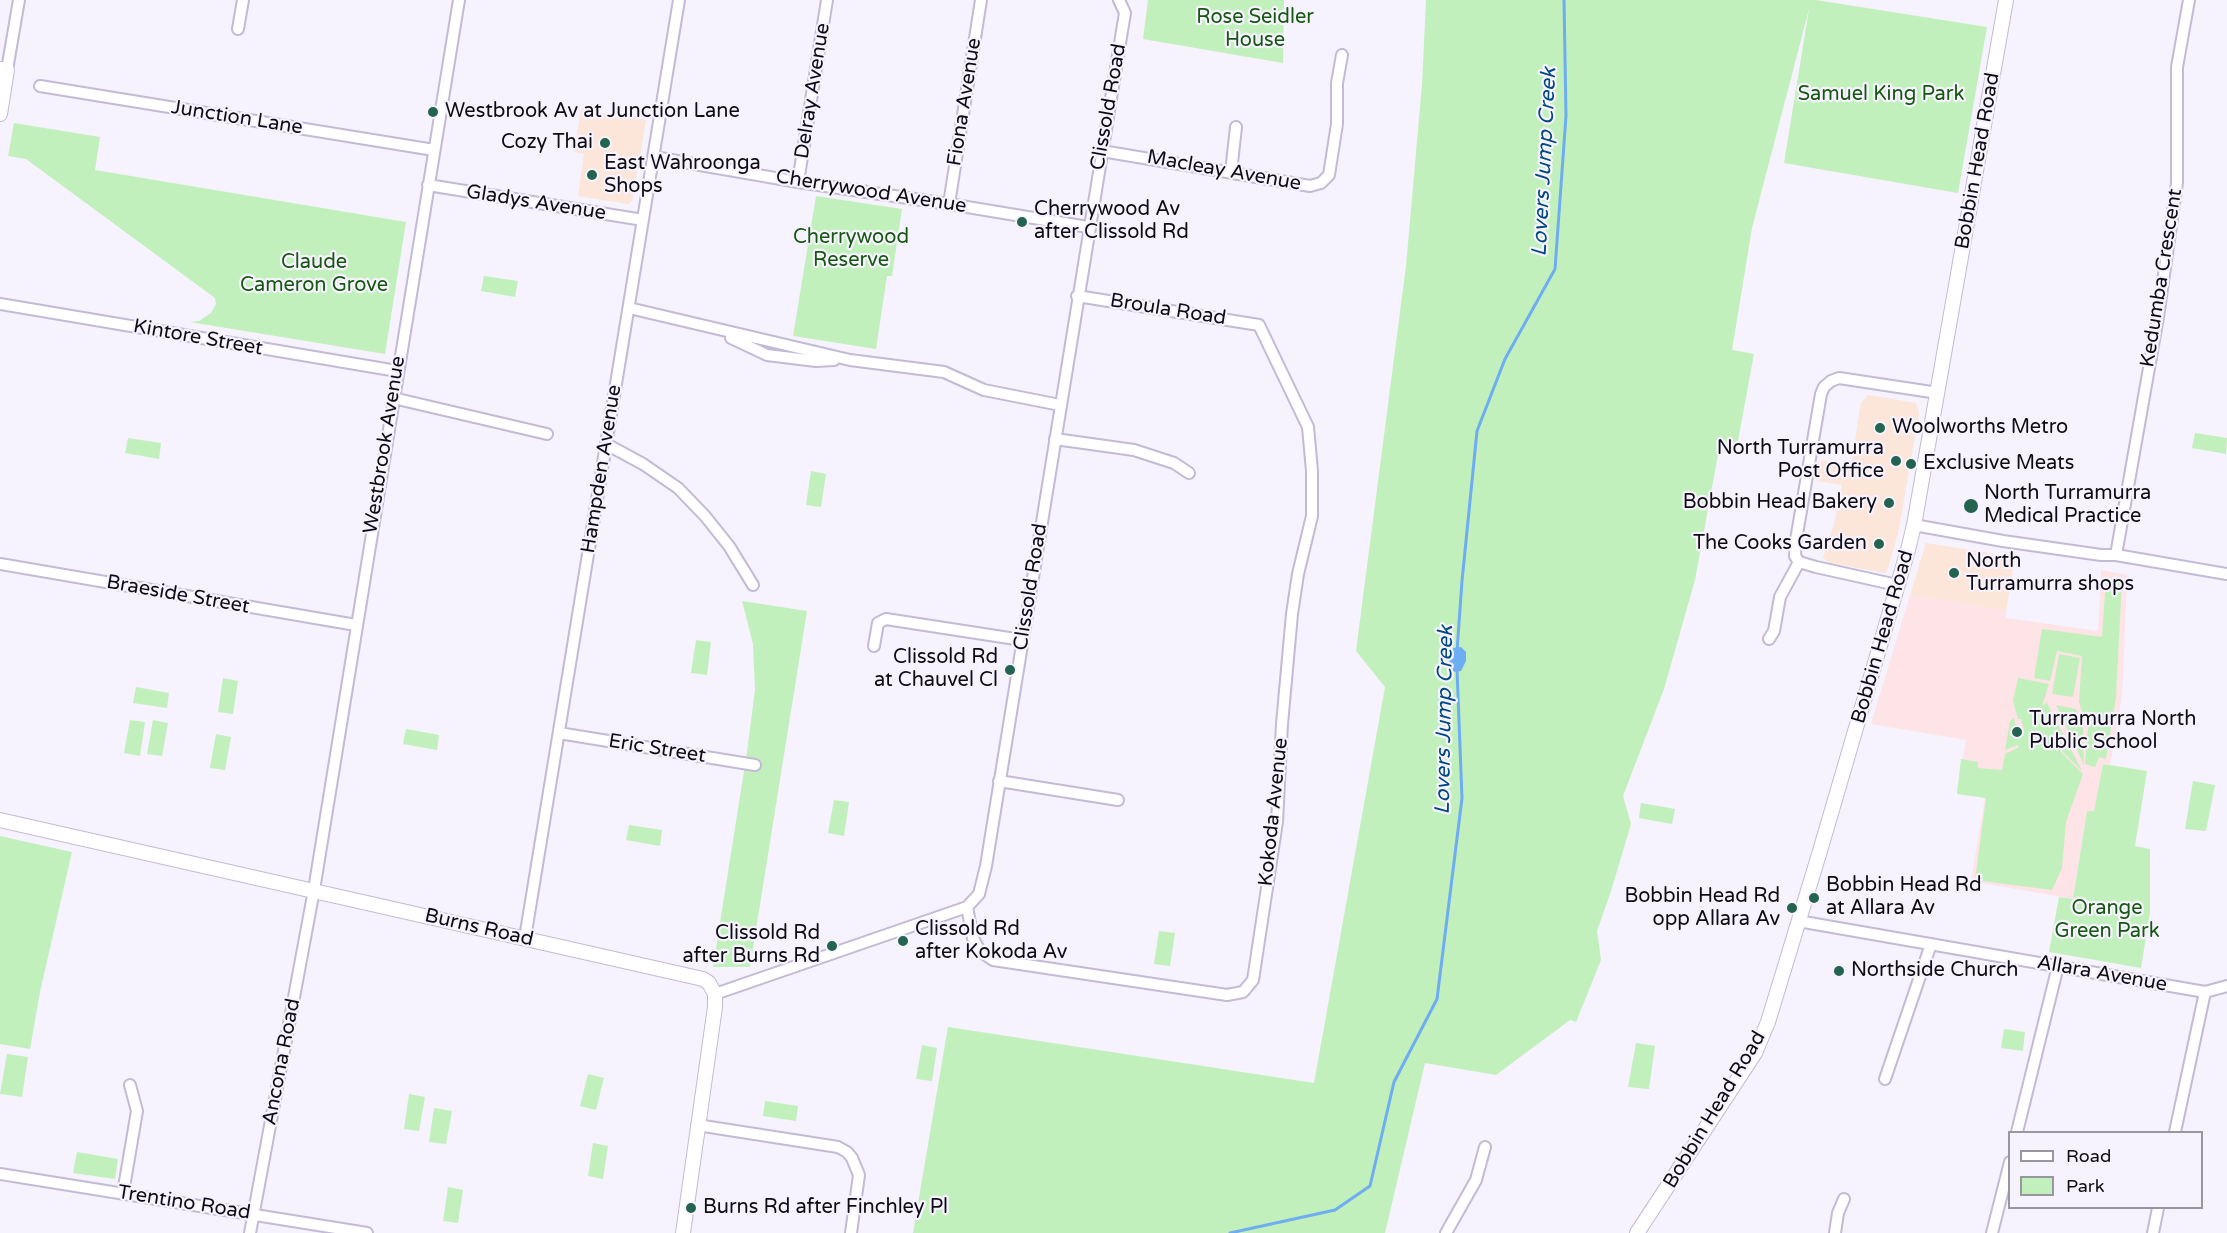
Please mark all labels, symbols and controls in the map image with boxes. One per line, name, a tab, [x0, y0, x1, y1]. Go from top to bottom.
park label: Rose Seidler House	[1196, 6, 1314, 53]
street label: Delray Avenue	[790, 21, 836, 161]
street label: Fiona Avenue	[943, 36, 987, 168]
street label: Clissold Road	[1086, 42, 1132, 172]
water label: Lovers Jump Creek	[1527, 67, 1563, 257]
street label: Bobbin Head Road	[1951, 71, 2005, 251]
park label: Samuel King Park	[1798, 83, 1964, 107]
street label: Junction Lane	[170, 96, 304, 140]
place label: Westbrook Av at Junction Lane	[445, 100, 740, 124]
marker: Westbrook Av at Junction Lane	[426, 105, 440, 119]
place label: Cozy Thai	[501, 131, 593, 155]
marker: Cozy Thai	[598, 136, 612, 150]
street label: Macleay Avenue	[1145, 146, 1303, 196]
place label: East Wahroonga Shops	[604, 152, 761, 199]
street label: Cherrywood Avenue	[774, 165, 968, 219]
marker: East Wahroonga Shops	[585, 168, 599, 182]
street label: Gladys Avenue	[464, 180, 608, 226]
street label: Kedumba Crescent	[2136, 187, 2188, 369]
place label: Cherrywood Av after Clissold Rd	[1034, 198, 1189, 245]
marker: Cherrywood Av after Clissold Rd	[1015, 215, 1029, 229]
park label: Cherrywood Reserve	[793, 226, 909, 273]
park label: Claude Cameron Grove	[240, 251, 388, 298]
street label: Broula Road	[1108, 289, 1228, 331]
street label: Kintore Street	[131, 315, 265, 361]
street label: Westbrook Avenue	[359, 354, 411, 536]
street label: Hampden Avenue	[577, 383, 627, 555]
place label: Woolworths Metro	[1892, 416, 2068, 440]
marker: Woolworths Metro	[1873, 421, 1887, 435]
place label: North Turramurra Post Office	[1717, 437, 1884, 484]
place label: Exclusive Meats	[1923, 452, 2074, 476]
marker: North Turramurra Post Office	[1889, 454, 1903, 468]
marker: Exclusive Meats	[1904, 457, 1918, 471]
place label: North Turramurra Medical Practice	[1984, 482, 2151, 529]
place label: Bobbin Head Bakery	[1683, 491, 1877, 515]
marker: Bobbin Head Bakery	[1882, 496, 1896, 510]
marker: North Turramurra Medical Practice	[1962, 497, 1980, 515]
street label: Clissold Road	[1009, 522, 1053, 652]
place label: The Cooks Garden	[1693, 532, 1867, 556]
marker: The Cooks Garden	[1872, 537, 1886, 551]
street label: Bobbin Head Road	[1847, 548, 1919, 726]
place label: North Turramurra shops	[1966, 550, 2134, 597]
marker: North Turramurra shops	[1947, 566, 1961, 580]
street label: Braeside Street	[105, 571, 251, 619]
water label: Lovers Jump Creek	[1431, 625, 1459, 815]
place label: Clissold Rd at Chauvel Cl	[874, 646, 998, 693]
marker: Clissold Rd at Chauvel Cl	[1003, 663, 1017, 677]
place label: Turramurra North Public School	[2029, 708, 2196, 755]
marker: Turramurra North Public School	[2010, 725, 2024, 739]
street label: Eric Street	[607, 729, 707, 769]
street label: Kokoda Avenue	[1254, 737, 1294, 887]
place label: Bobbin Head Rd at Allara Av	[1826, 874, 1982, 921]
place label: Bobbin Head Rd opp Allara Av	[1624, 885, 1780, 932]
marker: Bobbin Head Rd at Allara Av	[1807, 891, 1821, 905]
park label: Orange Green Park	[2054, 897, 2160, 944]
marker: Bobbin Head Rd opp Allara Av	[1785, 901, 1799, 915]
street label: Burns Road	[422, 904, 536, 952]
place label: Clissold Rd after Kokoda Av	[915, 918, 1067, 965]
place label: Clissold Rd after Burns Rd	[683, 922, 820, 969]
marker: Clissold Rd after Kokoda Av	[896, 934, 910, 948]
marker: Clissold Rd after Burns Rd	[825, 939, 839, 953]
street label: Allara Avenue	[2035, 951, 2169, 997]
place label: Northside Church	[1851, 959, 2019, 983]
marker: Northside Church	[1832, 964, 1846, 978]
street label: Ancona Road	[258, 997, 306, 1127]
street label: Bobbin Head Road	[1659, 1027, 1771, 1193]
legend	[2008, 1131, 2203, 1209]
text: Road	[2066, 1145, 2111, 1167]
text: Park	[2066, 1175, 2104, 1197]
street label: Trentino Road	[116, 1181, 252, 1225]
place label: Burns Rd after Finchley Pl	[703, 1196, 948, 1220]
marker: Burns Rd after Finchley Pl	[684, 1201, 698, 1215]

